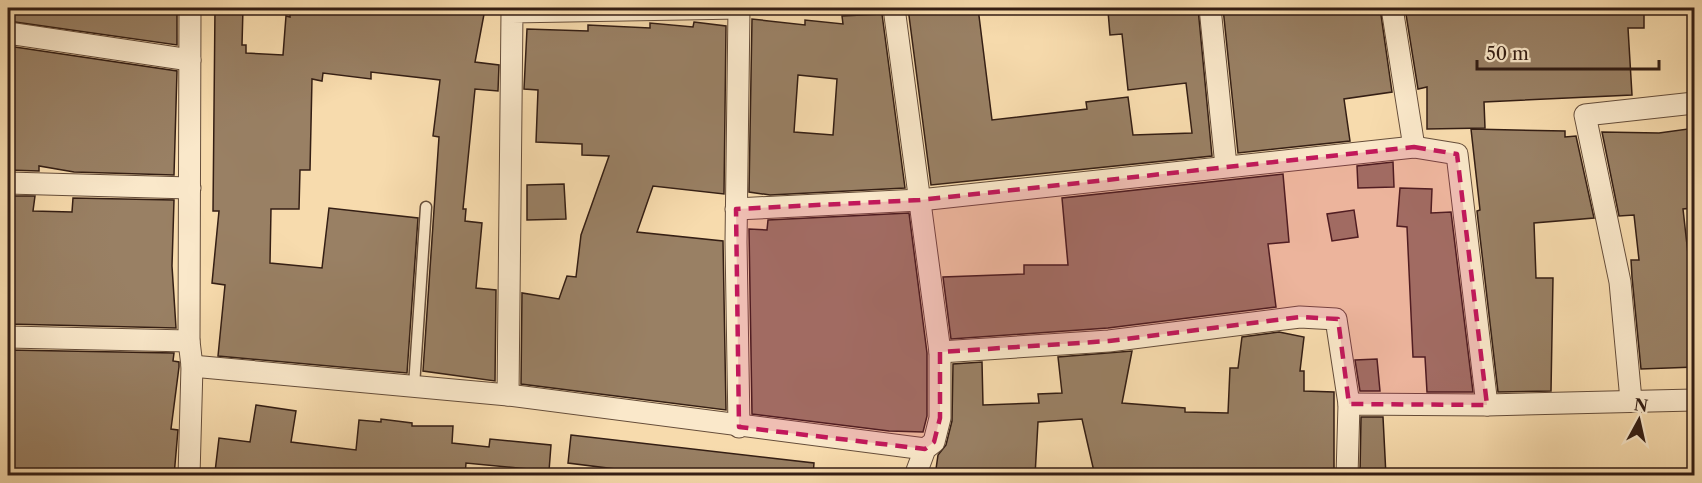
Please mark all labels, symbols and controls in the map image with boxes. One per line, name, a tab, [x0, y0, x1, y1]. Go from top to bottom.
scale bar	[1477, 33, 1658, 71]
text: 50 m	[1486, 43, 1529, 65]
north arrow	[1609, 390, 1669, 450]
text: N	[1633, 394, 1649, 416]

